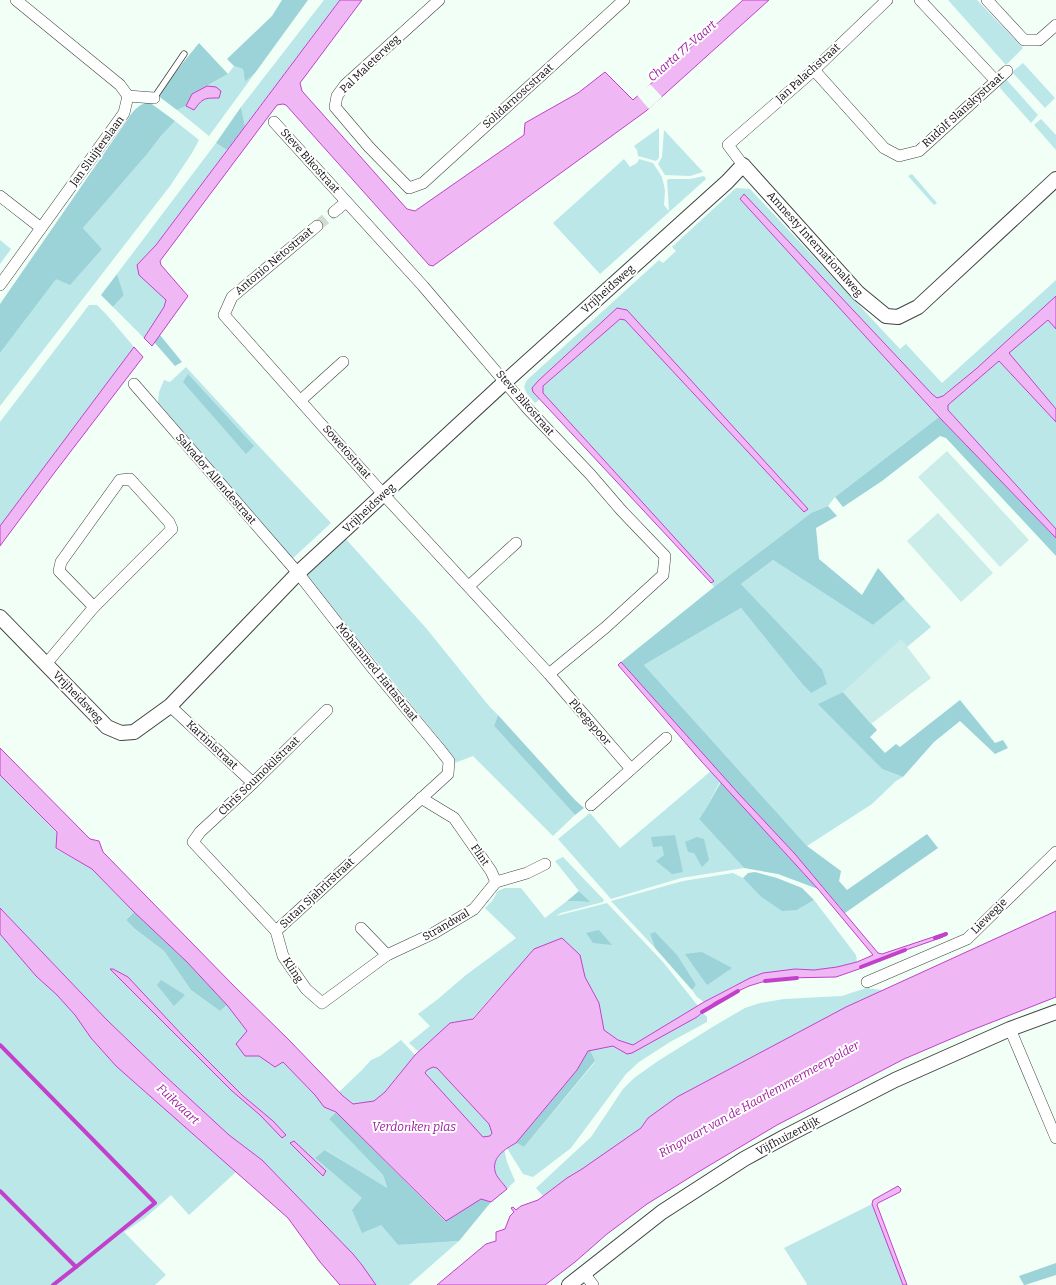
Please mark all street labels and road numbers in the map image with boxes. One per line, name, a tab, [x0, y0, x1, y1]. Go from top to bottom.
street label: Pal Maleterweg	[337, 32, 403, 96]
street label: Jan Palachstraat	[772, 41, 843, 106]
street label: Solidarnoscstraat	[480, 61, 556, 131]
street label: Rudolf Slanskystraat	[920, 70, 1006, 150]
street label: Jan Sluijterslaan	[67, 113, 127, 189]
street label: Steve Bikostraat	[278, 126, 342, 196]
street label: Amnesty Internationalweg	[764, 189, 866, 299]
street label: Antonio Netostraat	[232, 225, 316, 297]
street label: Vrijheidsweg	[579, 262, 637, 316]
street label: Steve Bikostraat	[493, 368, 557, 438]
street label: Sowetostraat	[320, 422, 374, 482]
street label: Salvador Allendestraat	[173, 431, 259, 527]
street label: Vrijheidsweg	[340, 481, 398, 535]
street label: Mohammed Hattastraat	[333, 620, 421, 724]
street label: Vrijheidsweg	[50, 669, 106, 725]
street label: Ploegspoor	[566, 696, 614, 748]
street label: Kartinistraat	[184, 718, 240, 772]
street label: Chris Soumokilstraat	[216, 734, 302, 818]
street label: Flint	[468, 842, 492, 868]
street label: Sutan Sjahrirstraat	[277, 855, 357, 931]
street label: Liewegje	[968, 895, 1010, 937]
street label: Strandwal	[420, 906, 472, 944]
street label: Kling	[280, 955, 306, 985]
street label: Vijfhuizerdijk	[754, 1114, 823, 1158]

